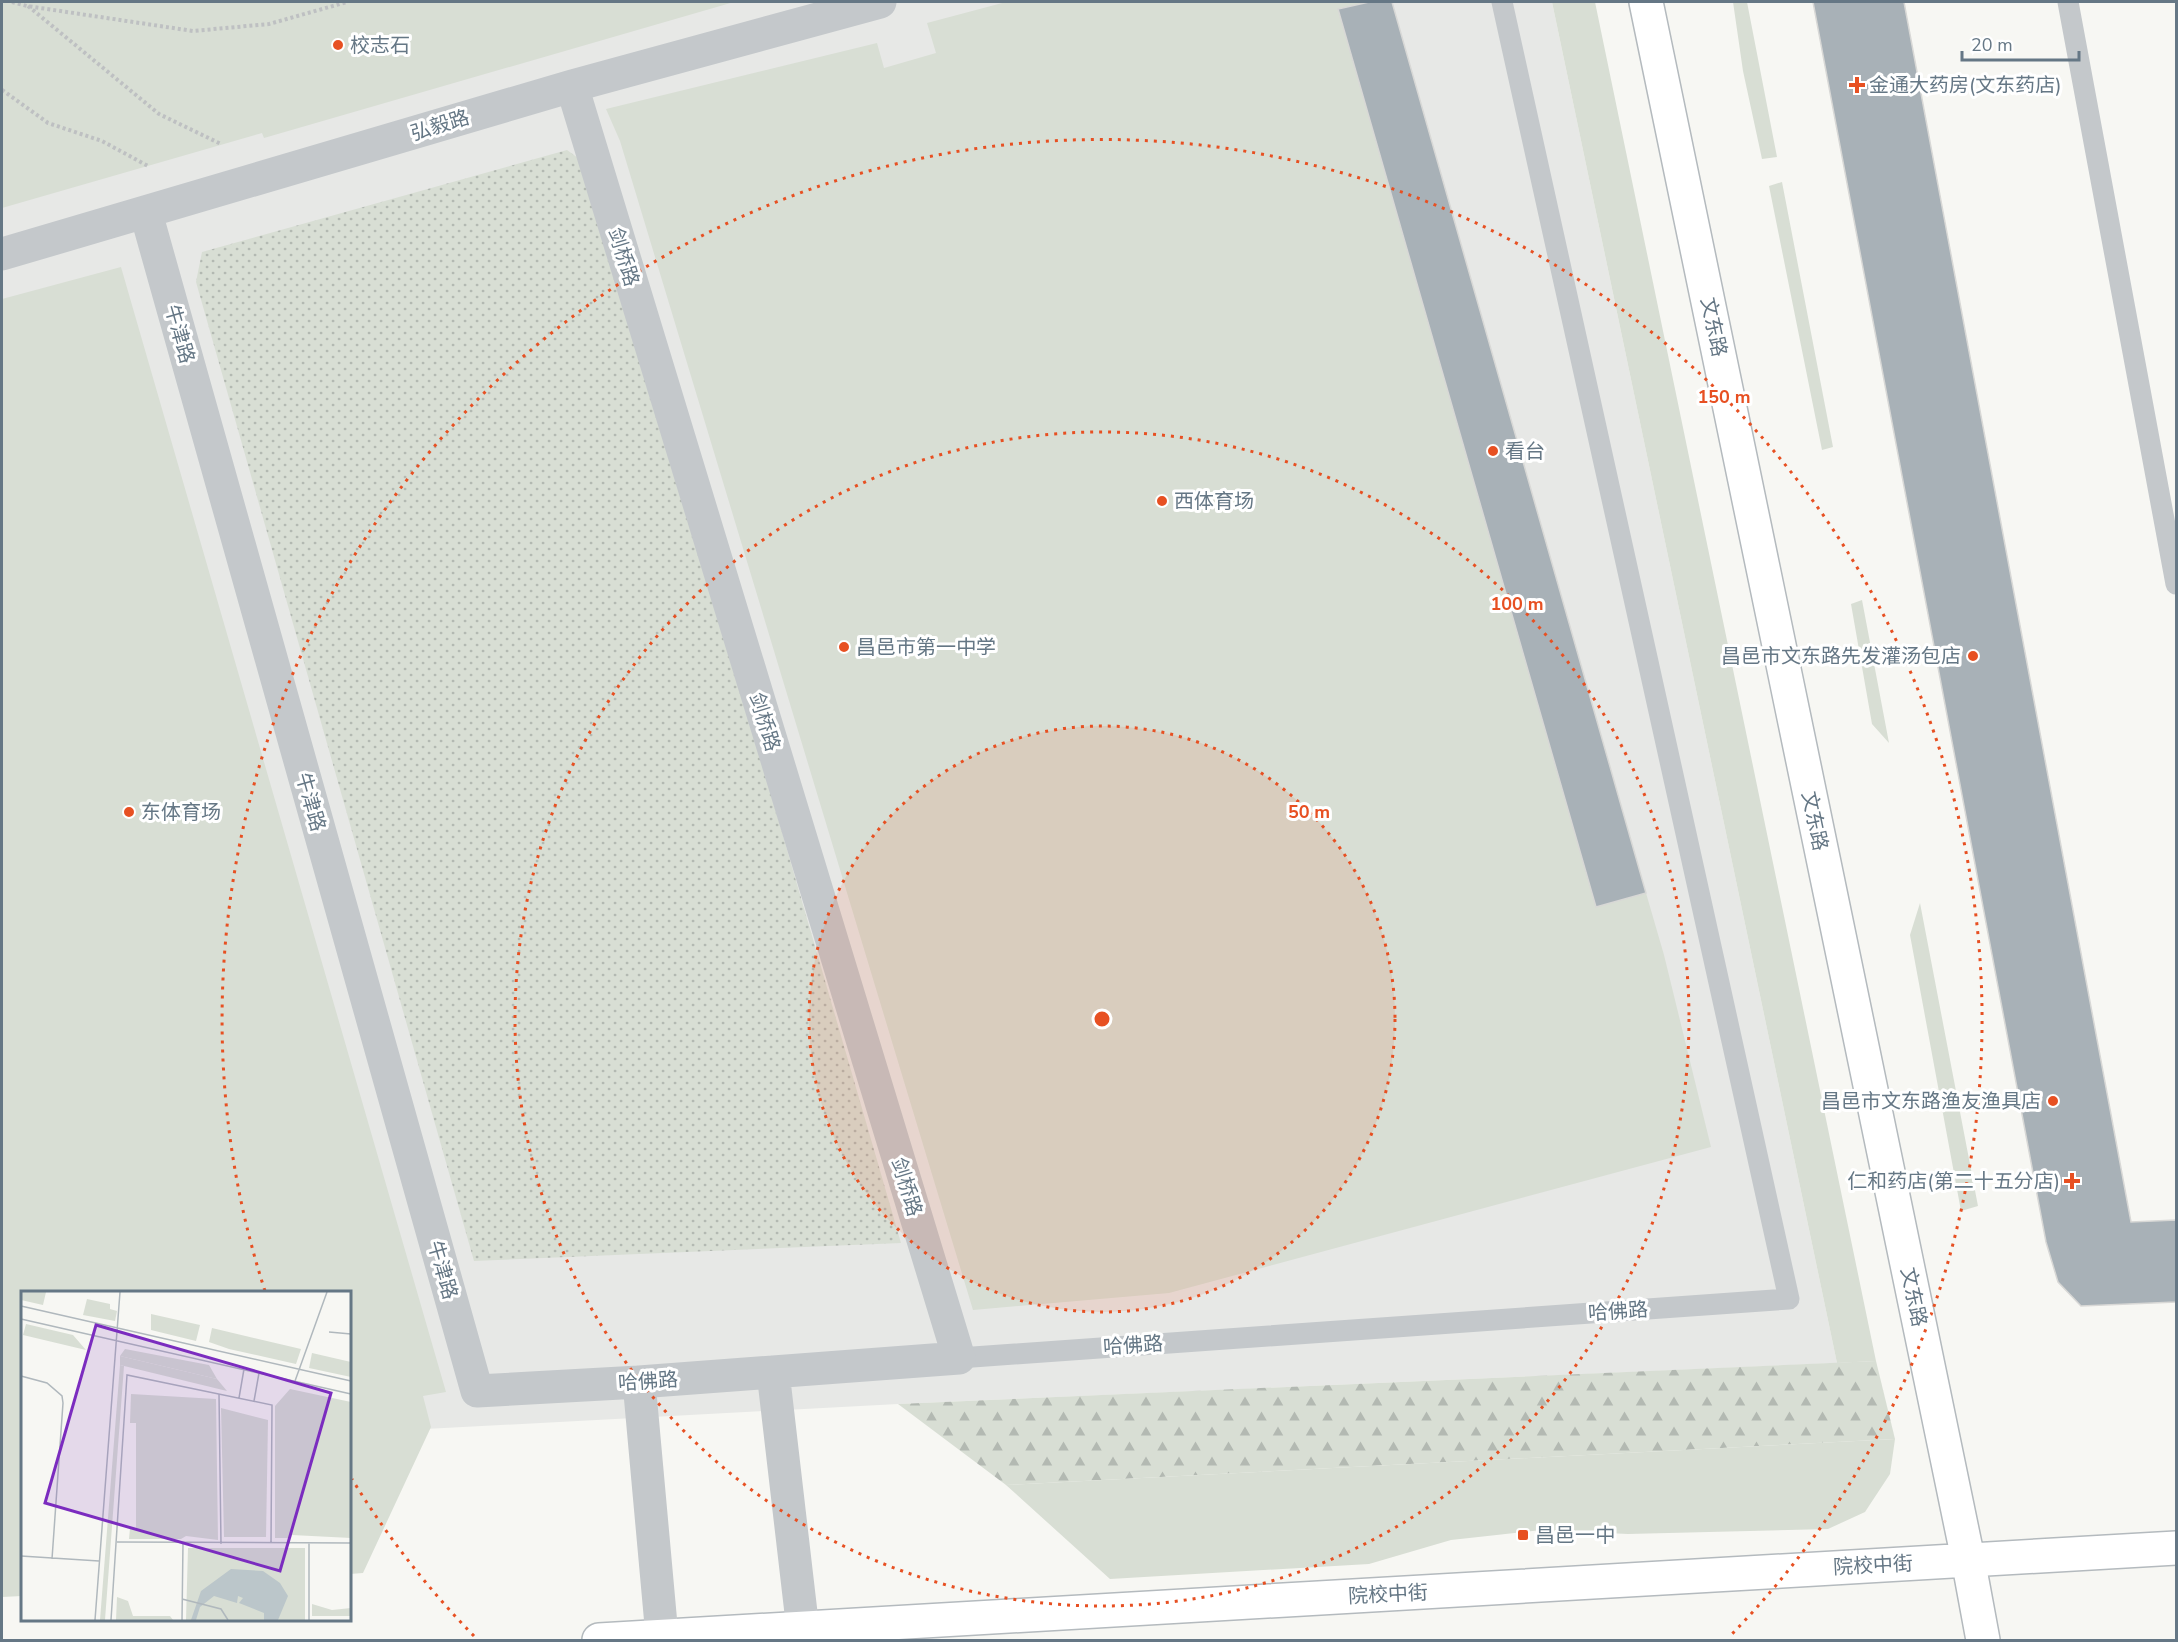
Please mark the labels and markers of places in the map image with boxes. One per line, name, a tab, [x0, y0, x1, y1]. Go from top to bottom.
place label: 校志石	[350, 32, 410, 59]
marker: 校志石	[331, 38, 345, 52]
place label: 金通大药房(文东药店)	[1869, 72, 2062, 99]
marker: 金通大药房(文东药店)	[1850, 78, 1864, 92]
place label: 看台	[1505, 438, 1545, 465]
marker: 看台	[1486, 444, 1500, 458]
place label: 西体育场	[1174, 488, 1254, 515]
marker: 西体育场	[1155, 494, 1169, 508]
place label: 昌邑市第一中学	[856, 634, 996, 661]
marker: 昌邑市第一中学	[837, 640, 851, 654]
place label: 昌邑市文东路先发灌汤包店	[1721, 643, 1961, 670]
marker: 昌邑市文东路先发灌汤包店	[1966, 649, 1980, 663]
place label: 东体育场	[141, 799, 221, 826]
marker: 东体育场	[122, 805, 136, 819]
centre of rings	[1092, 1009, 1112, 1029]
place label: 昌邑市文东路渔友渔具店	[1821, 1088, 2041, 1115]
marker: 昌邑市文东路渔友渔具店	[2046, 1094, 2060, 1108]
place label: 仁和药店(第二十五分店)	[1847, 1168, 2060, 1195]
marker: 仁和药店(第二十五分店)	[2065, 1174, 2079, 1188]
place label: 昌邑一中	[1535, 1522, 1615, 1549]
marker: 昌邑一中	[1516, 1528, 1530, 1542]

